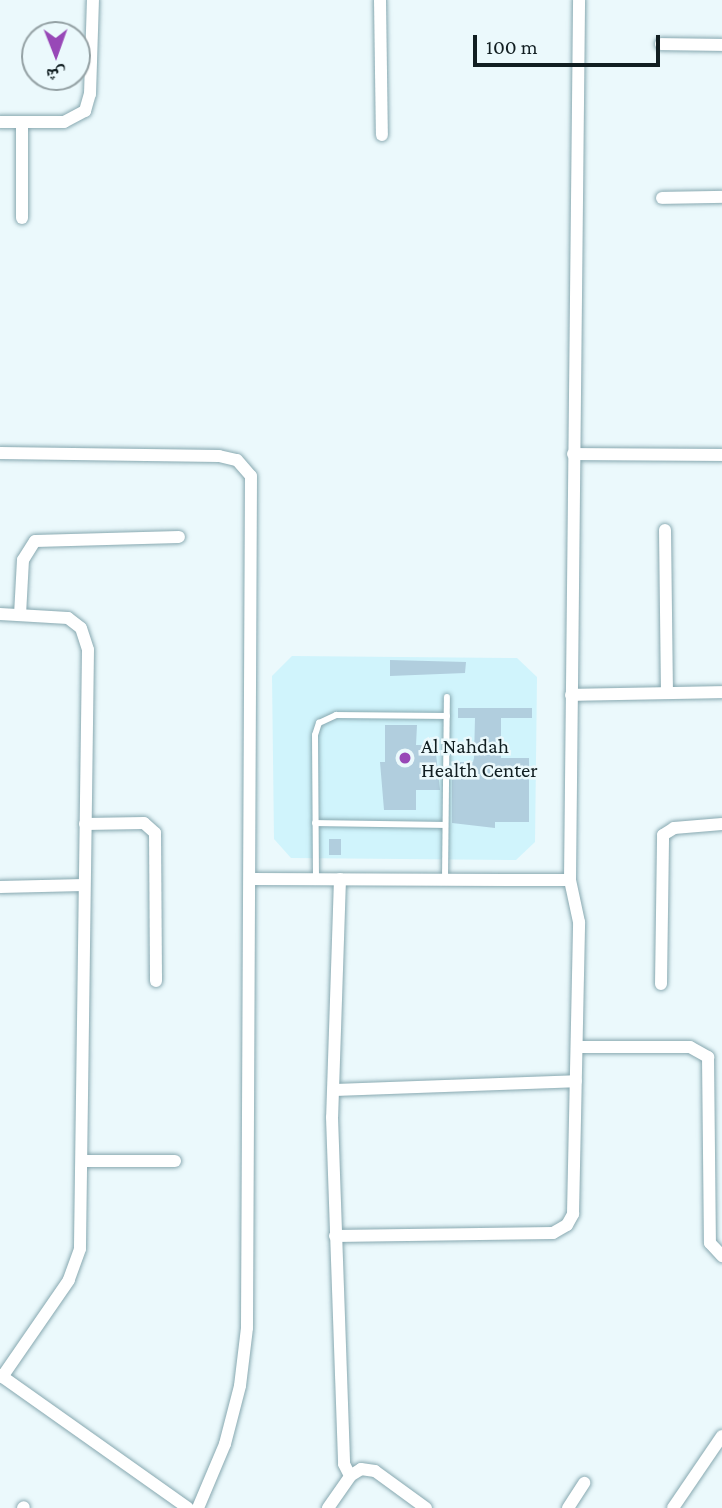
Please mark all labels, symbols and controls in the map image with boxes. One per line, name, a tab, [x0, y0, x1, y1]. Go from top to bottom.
north arrow	[21, 21, 91, 91]
scale bar	[477, 21, 664, 65]
text: 100 m	[486, 35, 538, 59]
text: ش	[46, 65, 67, 86]
place label: Al Nahdah Health Center	[421, 733, 538, 783]
marker: Al Nahdah Health Center	[395, 748, 415, 768]

